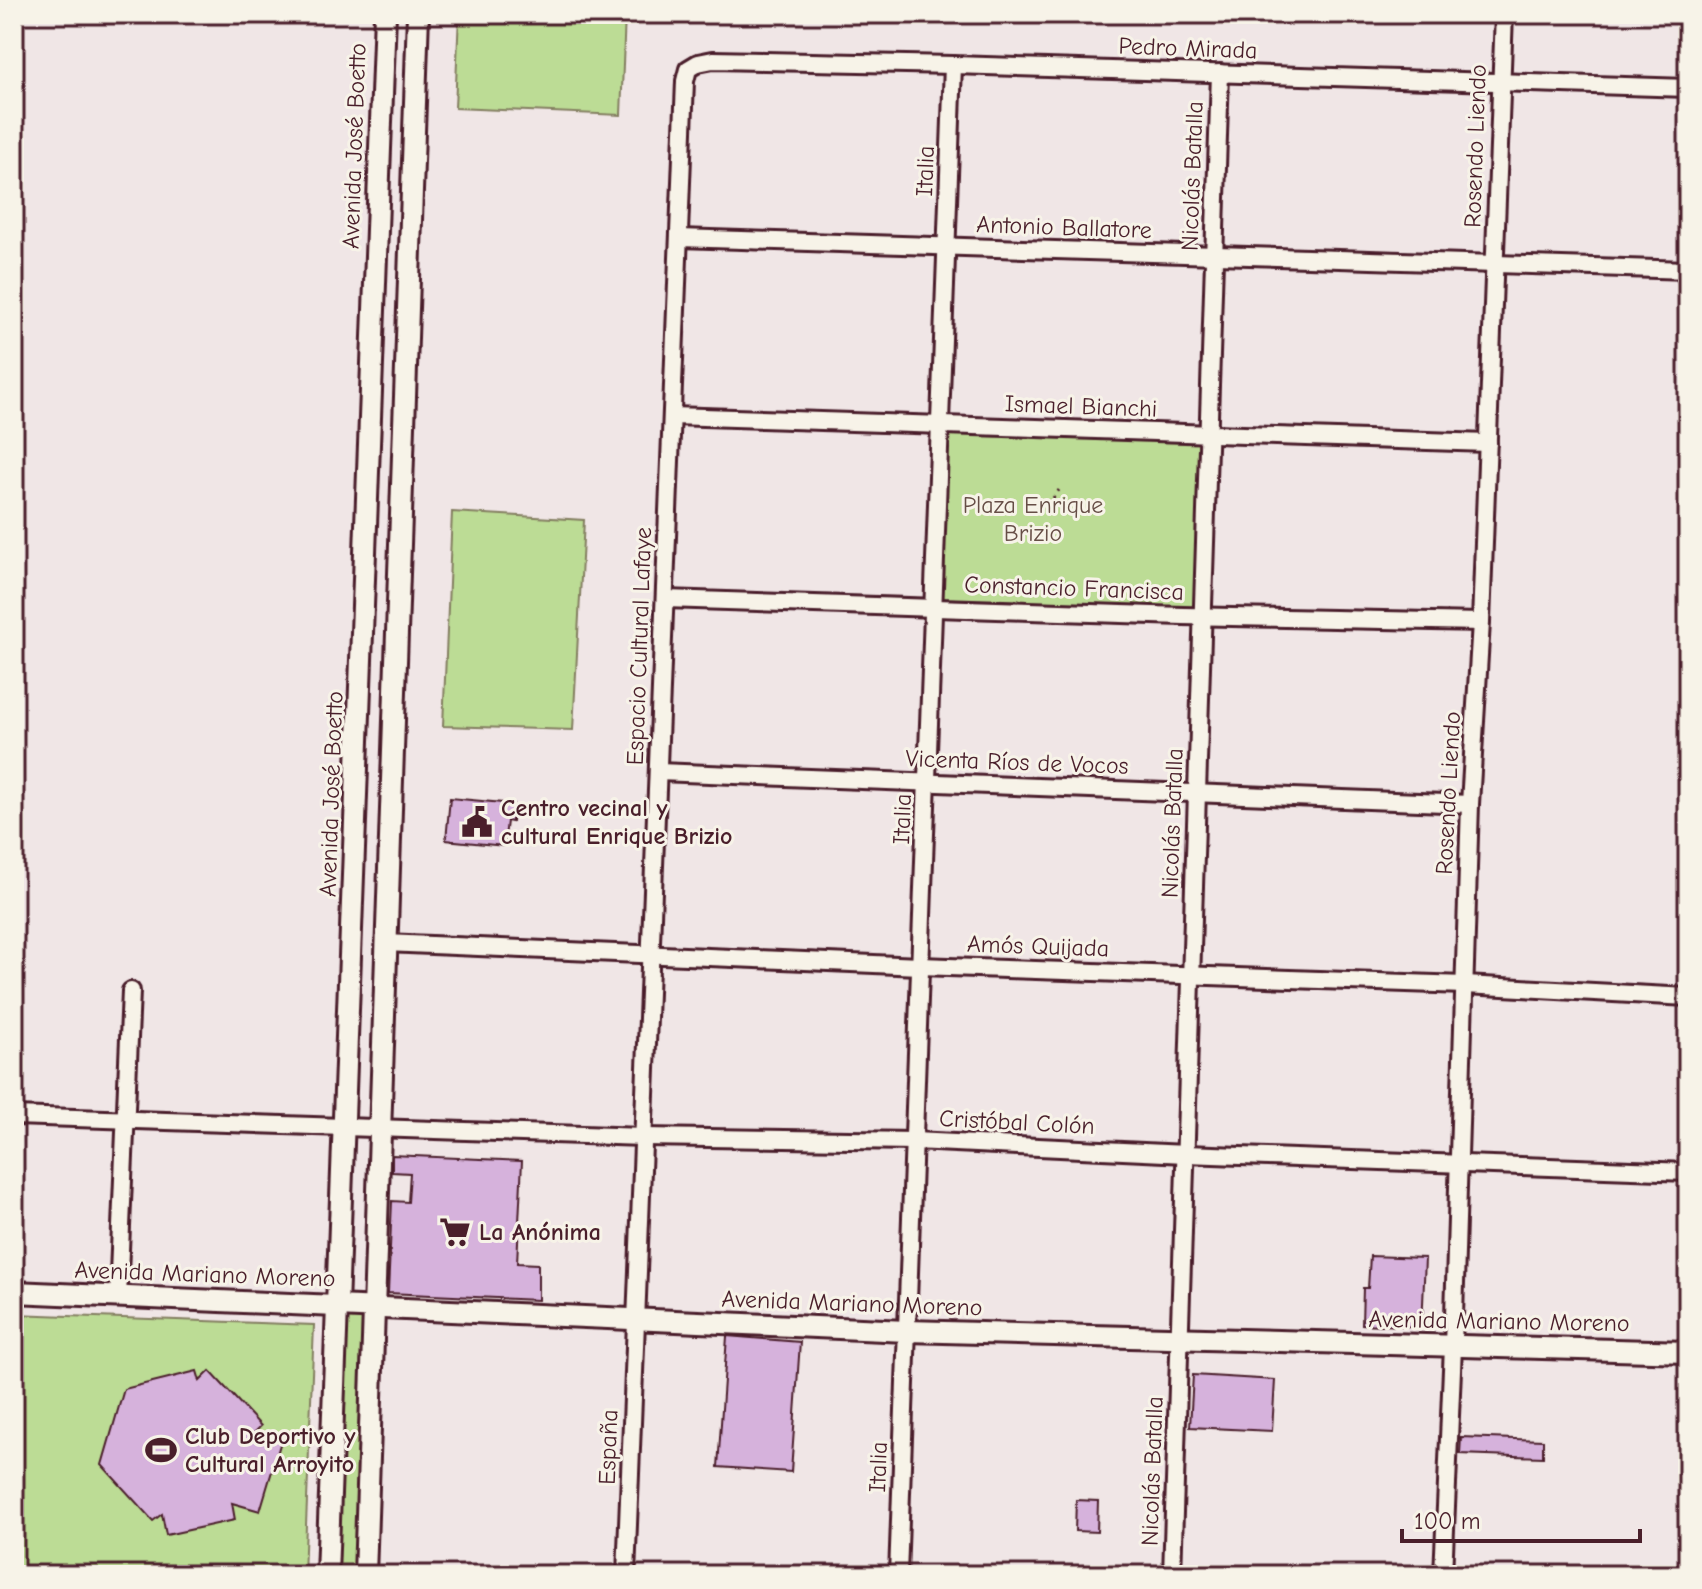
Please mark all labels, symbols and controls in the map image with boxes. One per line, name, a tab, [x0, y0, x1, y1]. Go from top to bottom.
street label: Pedro Mirada	[1118, 32, 1258, 64]
street label: Avenida José Boetto	[336, 43, 372, 249]
street label: Rosendo Liendo	[1458, 64, 1492, 228]
street label: Nicolás Batalla	[1175, 101, 1209, 251]
street label: Italia	[910, 145, 940, 197]
street label: Antonio Ballatore	[976, 210, 1152, 244]
street label: Ismael Bianchi	[1004, 389, 1158, 423]
park label: Plaza Enrique Brizio	[963, 491, 1103, 547]
street label: Espacio Cultural Lafaye	[621, 526, 657, 766]
street label: Constancio Francisca	[964, 570, 1184, 606]
street label: Avenida José Boetto	[313, 691, 349, 897]
street label: Rosendo Liendo	[1430, 711, 1466, 875]
street label: Vicenta Ríos de Vocos	[905, 744, 1129, 780]
street label: Nicolás Batalla	[1155, 748, 1189, 898]
street label: Italia	[887, 793, 917, 845]
place label: Centro vecinal y cultural Enrique Brizio	[501, 794, 733, 850]
public building icon: Centro vecinal y cultural Enrique Brizio	[460, 805, 494, 839]
street label: Amós Quijada	[966, 930, 1110, 962]
street label: Cristóbal Colón	[939, 1104, 1095, 1140]
supermarket icon: La Anónima	[438, 1215, 472, 1249]
place label: La Anónima	[479, 1218, 601, 1246]
street label: Avenida Mariano Moreno	[74, 1255, 336, 1293]
street label: Avenida Mariano Moreno	[721, 1284, 983, 1322]
street label: Avenida Mariano Moreno	[1368, 1305, 1630, 1337]
street label: Nicolás Batalla	[1135, 1396, 1169, 1546]
street label: España	[593, 1409, 623, 1485]
place label: Club Deportivo y Cultural Arroyito	[185, 1422, 355, 1478]
sports icon: Club Deportivo y Cultural Arroyito	[144, 1433, 178, 1467]
street label: Italia	[863, 1441, 893, 1493]
scale bar	[1402, 1493, 1640, 1543]
text: 100 m	[1414, 1507, 1481, 1535]

